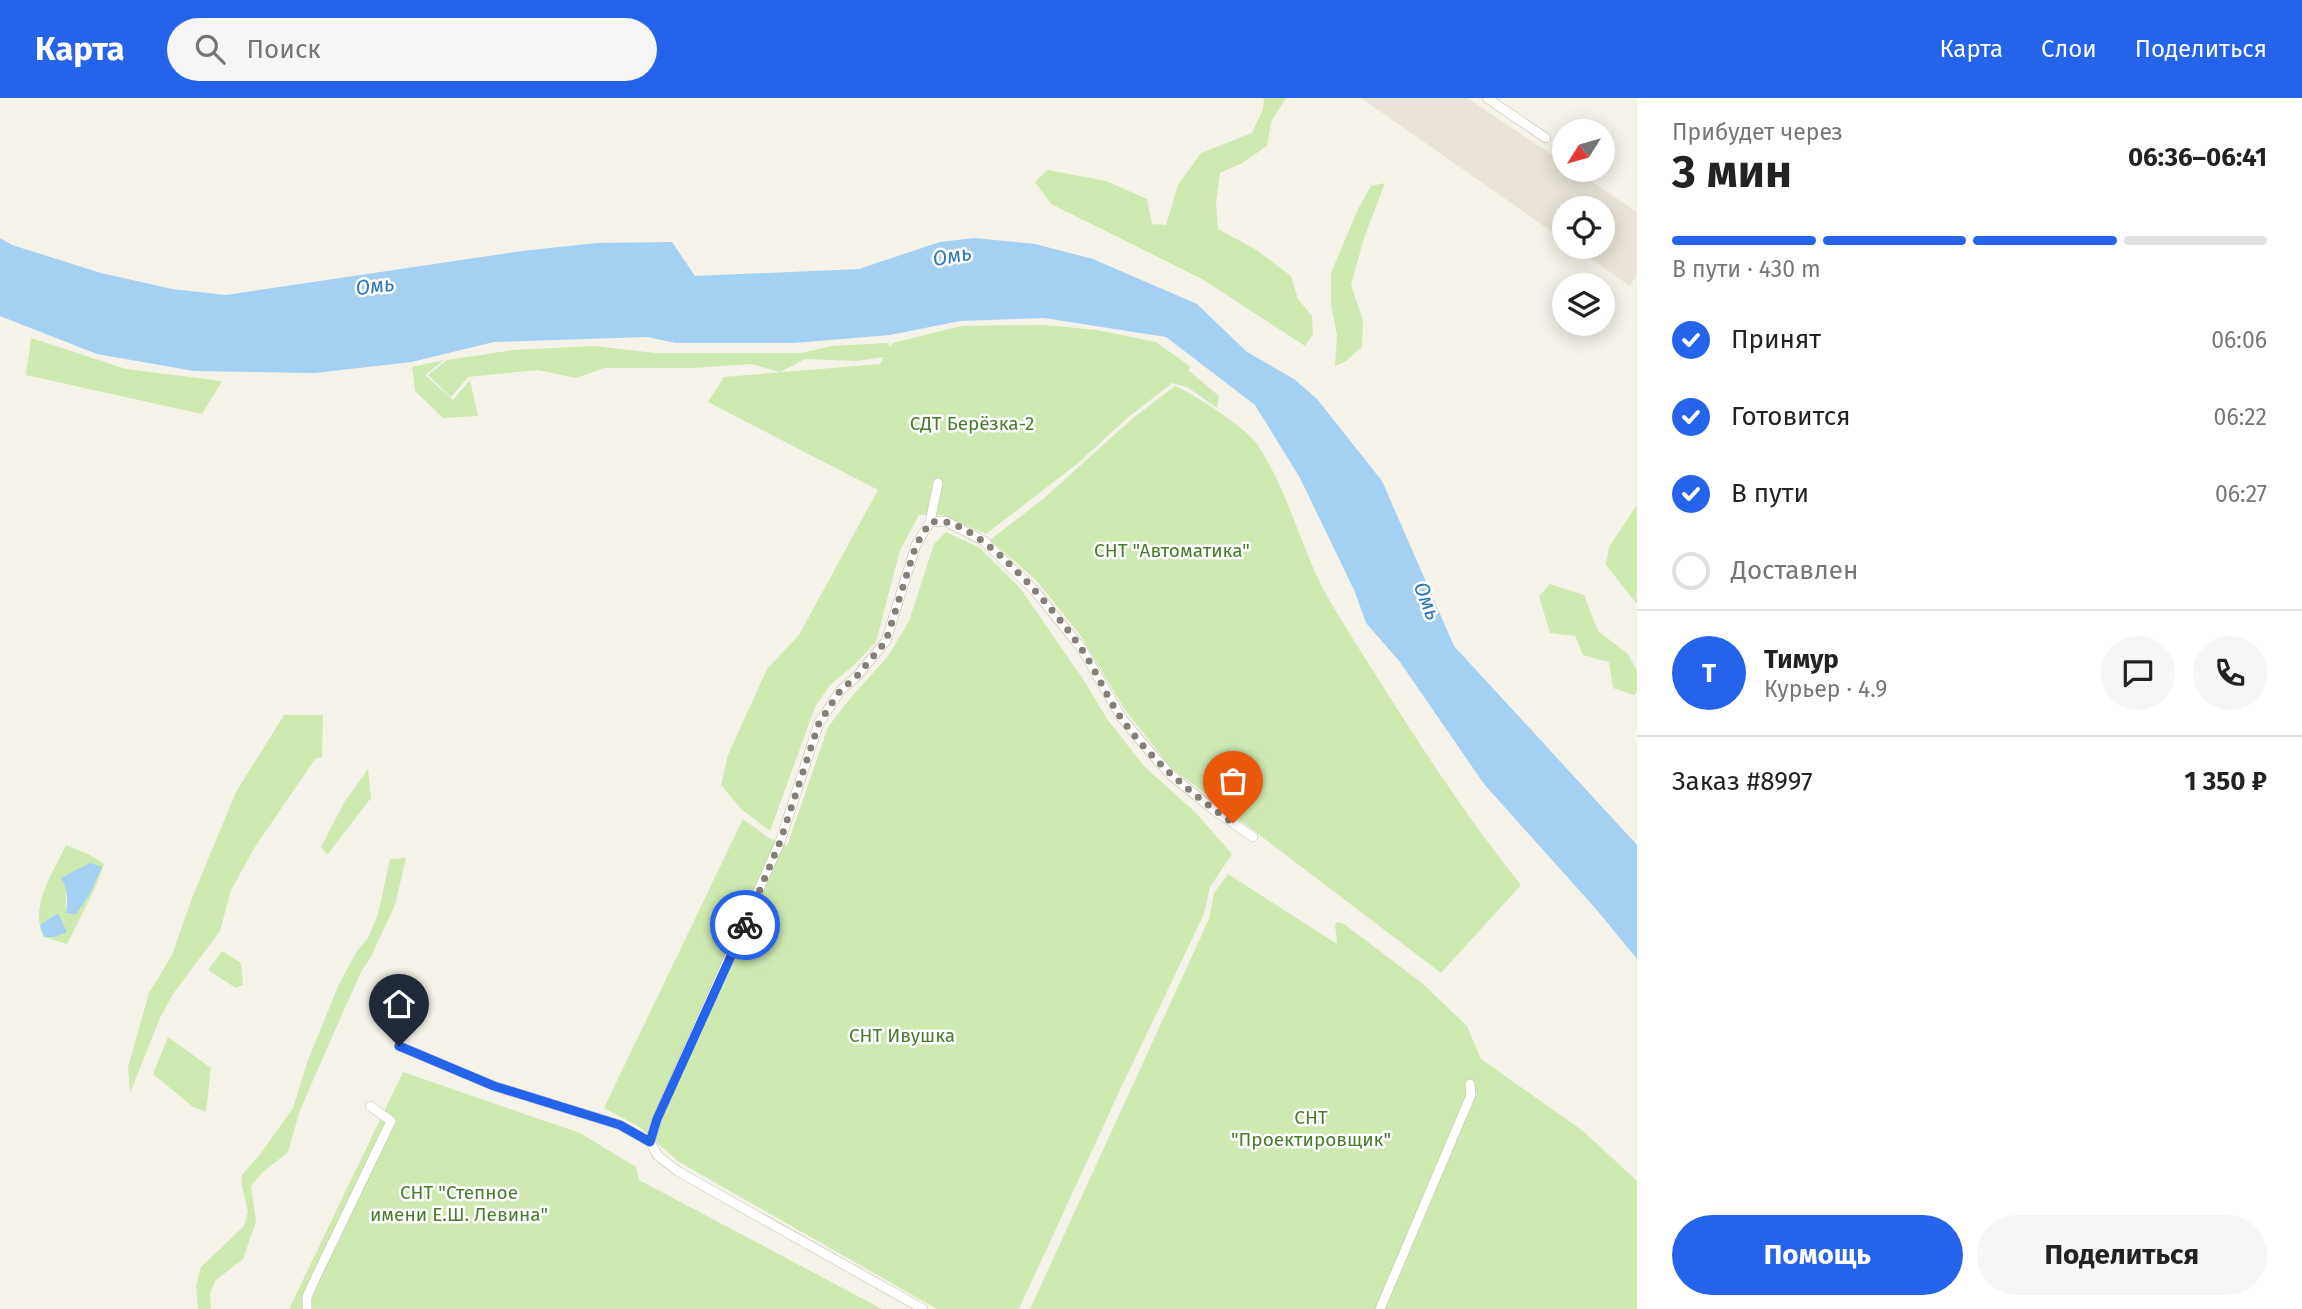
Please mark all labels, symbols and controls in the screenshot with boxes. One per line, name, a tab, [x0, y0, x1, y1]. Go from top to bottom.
search box	[167, 18, 657, 81]
text: Карта	[35, 29, 125, 69]
icon: search	[191, 30, 229, 68]
text: Поиск	[247, 34, 321, 65]
text: Карта	[1939, 35, 2003, 63]
text: Слои	[2041, 35, 2097, 63]
text: Поделиться	[2135, 35, 2267, 63]
text: Прибудет через	[1672, 118, 1843, 146]
north arrow	[1552, 119, 1615, 182]
map controls	[1552, 119, 1615, 336]
text: 06:36–06:41	[2128, 142, 2267, 173]
text: 3 мин	[1672, 144, 1792, 199]
button: locate	[1552, 196, 1615, 259]
water label: Омь	[930, 240, 974, 272]
text: В пути · 430 m	[1672, 255, 1821, 283]
water label: Омь	[354, 271, 396, 301]
button: layers	[1552, 273, 1615, 336]
icon: check	[1672, 321, 1710, 359]
text: Принят	[1731, 324, 1821, 355]
text: 06:06	[2211, 326, 2267, 354]
icon: check	[1672, 398, 1710, 436]
text: Готовится	[1731, 401, 1851, 432]
text: 06:22	[2214, 403, 2267, 431]
park label: СДТ Берёзка-2	[910, 412, 1034, 435]
icon: check	[1672, 475, 1710, 513]
text: В пути	[1731, 478, 1809, 509]
text: 06:27	[2215, 480, 2267, 508]
park label: СНТ "Автоматика"	[1094, 539, 1250, 562]
text: Доставлен	[1731, 555, 1858, 586]
water label: Омь	[1408, 578, 1446, 624]
button: chat	[2101, 636, 2175, 710]
button: phone	[2193, 636, 2267, 710]
text: Тимур	[1764, 644, 1839, 675]
text: Т	[1702, 658, 1716, 689]
text: Курьер · 4.9	[1764, 675, 1887, 703]
pin	[1203, 751, 1263, 823]
icon: bag	[1214, 762, 1252, 800]
text: Заказ #8997	[1672, 766, 1813, 797]
text: 1 350 ₽	[2184, 766, 2267, 797]
courier	[710, 890, 780, 960]
icon: bike	[726, 906, 764, 944]
pin	[369, 974, 429, 1046]
icon: home	[380, 985, 418, 1023]
park label: СНТ Ивушка	[849, 1024, 955, 1047]
park label: СНТ "Проектировщик"	[1231, 1106, 1391, 1151]
park label: СНТ "Степное имени Е.Ш. Левина"	[370, 1181, 548, 1226]
button: Помощь	[1672, 1215, 1963, 1295]
button: Поделиться	[1977, 1215, 2267, 1295]

